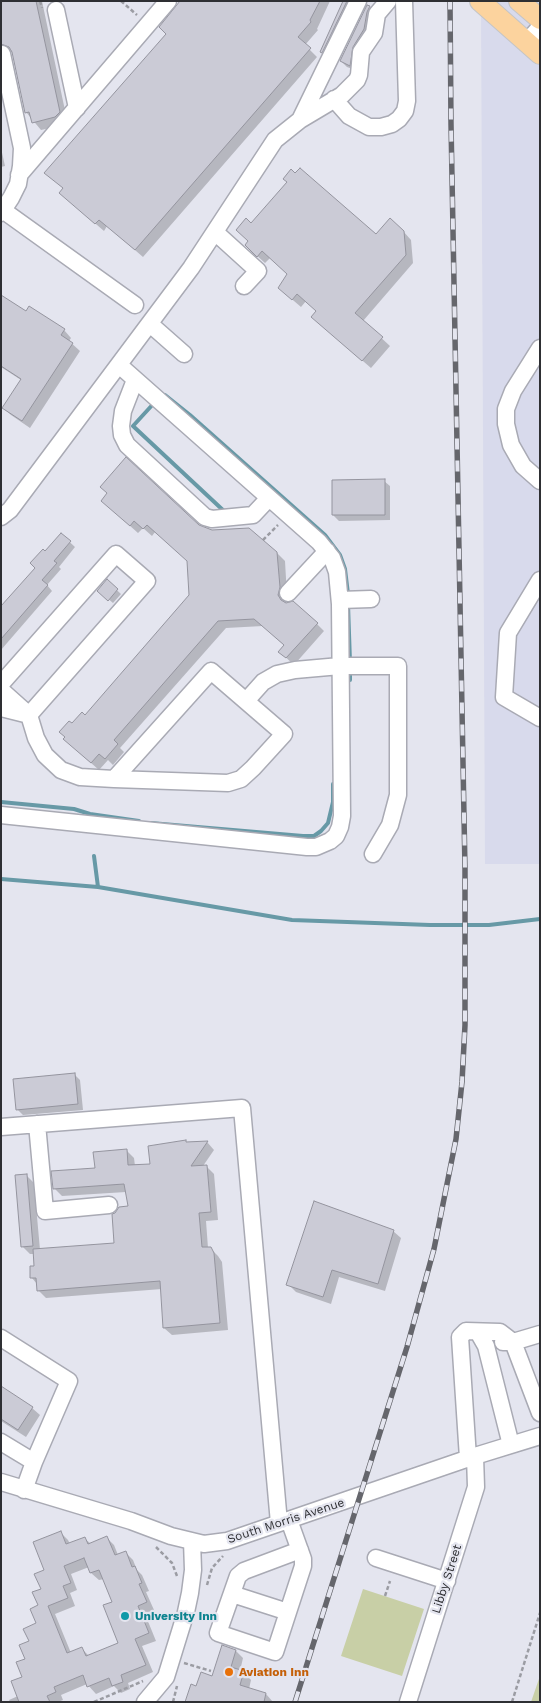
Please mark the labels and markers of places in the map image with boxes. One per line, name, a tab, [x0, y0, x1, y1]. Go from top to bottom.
place label: University Inn	[135, 1609, 217, 1623]
marker: University Inn	[119, 1610, 131, 1622]
place label: Aviation Inn	[239, 1665, 309, 1679]
marker: Aviation Inn	[223, 1666, 235, 1678]

